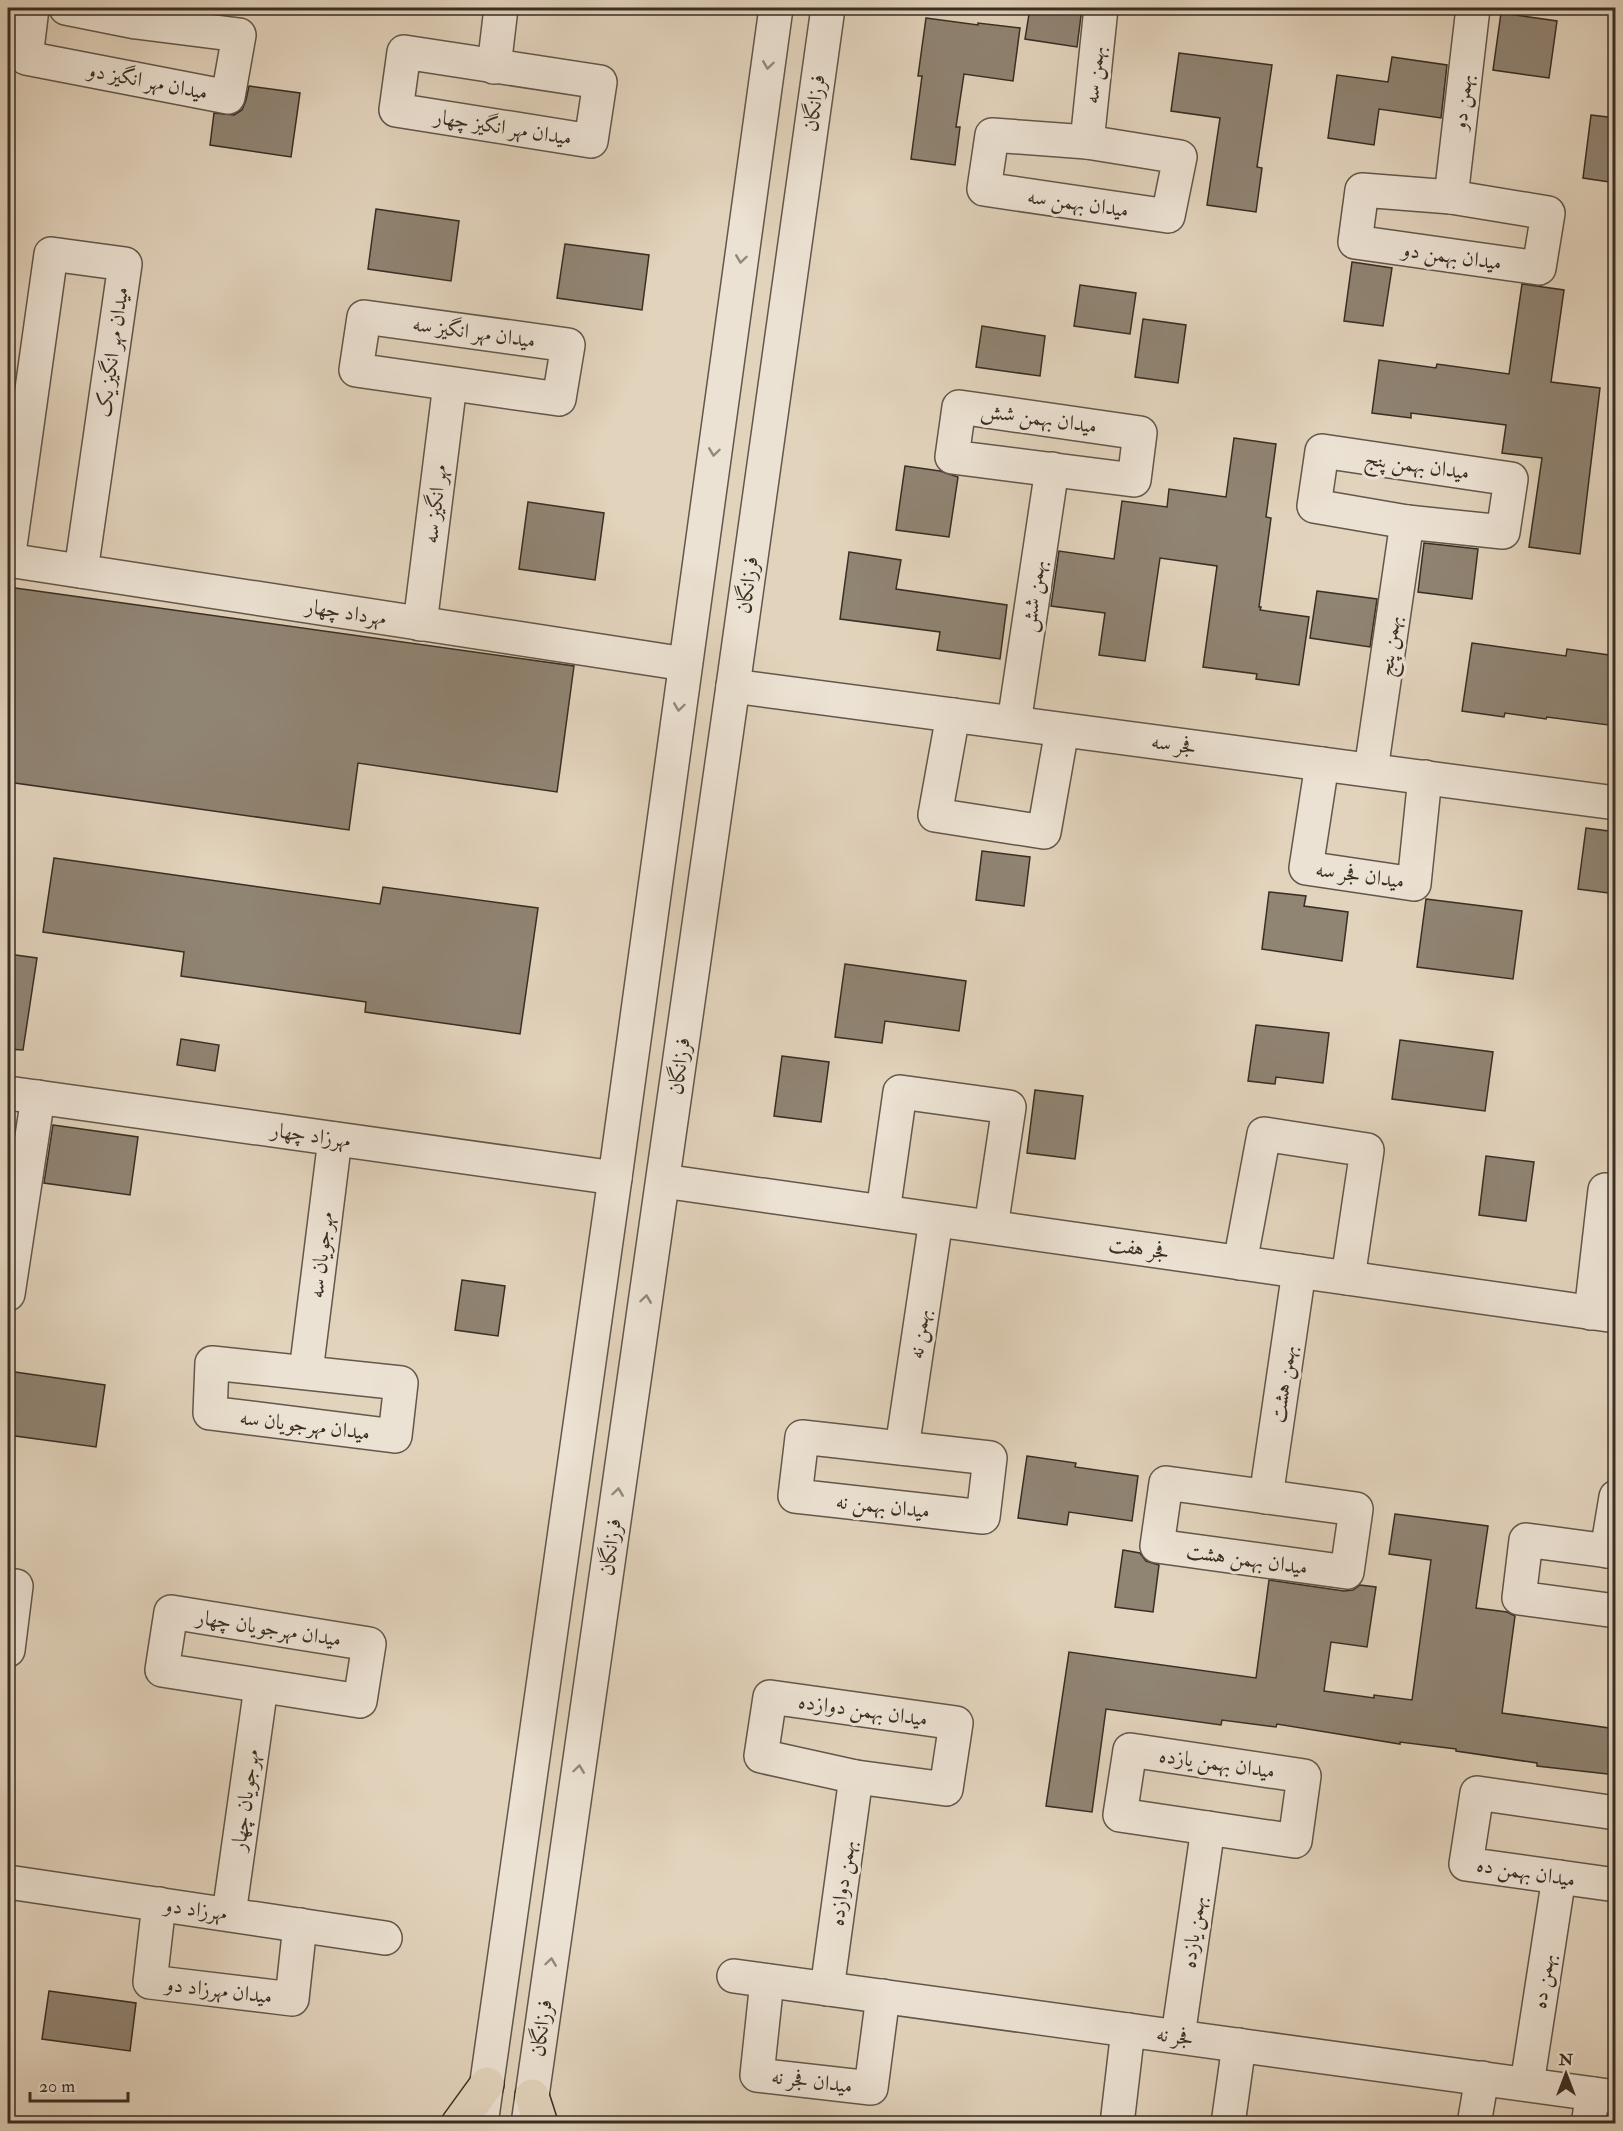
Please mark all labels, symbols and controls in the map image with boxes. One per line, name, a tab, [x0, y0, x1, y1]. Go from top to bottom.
street label: بهمن سه	[1078, 45, 1111, 105]
street label: میدان مهر انگیز دو	[84, 56, 210, 106]
one-way arrow	[762, 61, 774, 70]
street label: فرزانگان	[797, 73, 832, 133]
street label: بهمن دو	[1446, 73, 1479, 133]
street label: میدان مهر انگیز چهار	[430, 103, 574, 152]
street label: میدان بهمن سه	[1025, 183, 1130, 224]
street label: میدان بهمن دو	[1398, 236, 1503, 277]
one-way arrow	[735, 254, 748, 263]
street label: میدان مهر انگیز یک	[90, 285, 135, 419]
street label: میدان مهر انگیز سه	[411, 311, 537, 354]
street label: میدان بهمن شش	[979, 397, 1099, 440]
street label: میدان بهمن پنج	[1362, 445, 1471, 491]
one-way arrow	[709, 447, 721, 456]
street label: مهر انگیز سه	[417, 463, 454, 545]
street label: فرزانگان	[730, 555, 765, 615]
street label: بهمن شش	[1015, 558, 1052, 634]
street label: مهرداد چهار	[302, 592, 388, 632]
street label: بهمن پنج	[1372, 614, 1412, 679]
one-way arrow	[673, 703, 685, 712]
street label: فجر سه	[1150, 728, 1198, 761]
street label: میدان فجر سه	[1314, 856, 1406, 895]
street label: فرزانگان	[662, 1036, 697, 1096]
street label: مهرزاد چهار	[267, 1116, 353, 1154]
street label: مهرجویان سه	[303, 1210, 340, 1300]
street label: فجر هفت	[1107, 1231, 1171, 1266]
one-way arrow	[639, 1295, 651, 1304]
street label: بهمن نه	[903, 1307, 936, 1361]
street label: بهمن هشت	[1265, 1343, 1302, 1425]
street label: میدان مهرجویان سه	[238, 1404, 372, 1447]
one-way arrow	[612, 1488, 624, 1497]
street label: میدان بهمن نه	[835, 1488, 931, 1525]
street label: فرزانگان	[593, 1517, 628, 1577]
street label: میدان بهمن هشت	[1184, 1538, 1309, 1581]
street label: میدان مهرجویان چهار	[193, 1603, 343, 1653]
street label: میدان بهمن دوازده	[796, 1688, 929, 1733]
street label: میدان بهمن یازده	[1157, 1742, 1277, 1785]
street label: مهرجویان چهار	[225, 1748, 266, 1855]
one-way arrow	[572, 1764, 584, 1773]
street label: بهمن دوازده	[823, 1839, 862, 1928]
street label: میدان بهمن ده	[1475, 1851, 1577, 1894]
street label: مهرزاد دو	[161, 1891, 229, 1927]
street label: بهمن یازده	[1175, 1894, 1212, 1970]
street label: بهمن ده	[1526, 1952, 1561, 2011]
one-way arrow	[544, 1957, 556, 1966]
street label: میدان مهرزاد دو	[162, 1970, 274, 2010]
street label: فرزانگان	[524, 1998, 559, 2058]
street label: فجر نه	[1155, 2021, 1195, 2052]
north arrow	[1536, 2044, 1596, 2104]
text: N	[1558, 2050, 1574, 2070]
street label: میدان فجر نه	[770, 2063, 854, 2100]
scale bar	[30, 2065, 128, 2103]
text: 20 m	[39, 2075, 75, 2098]

